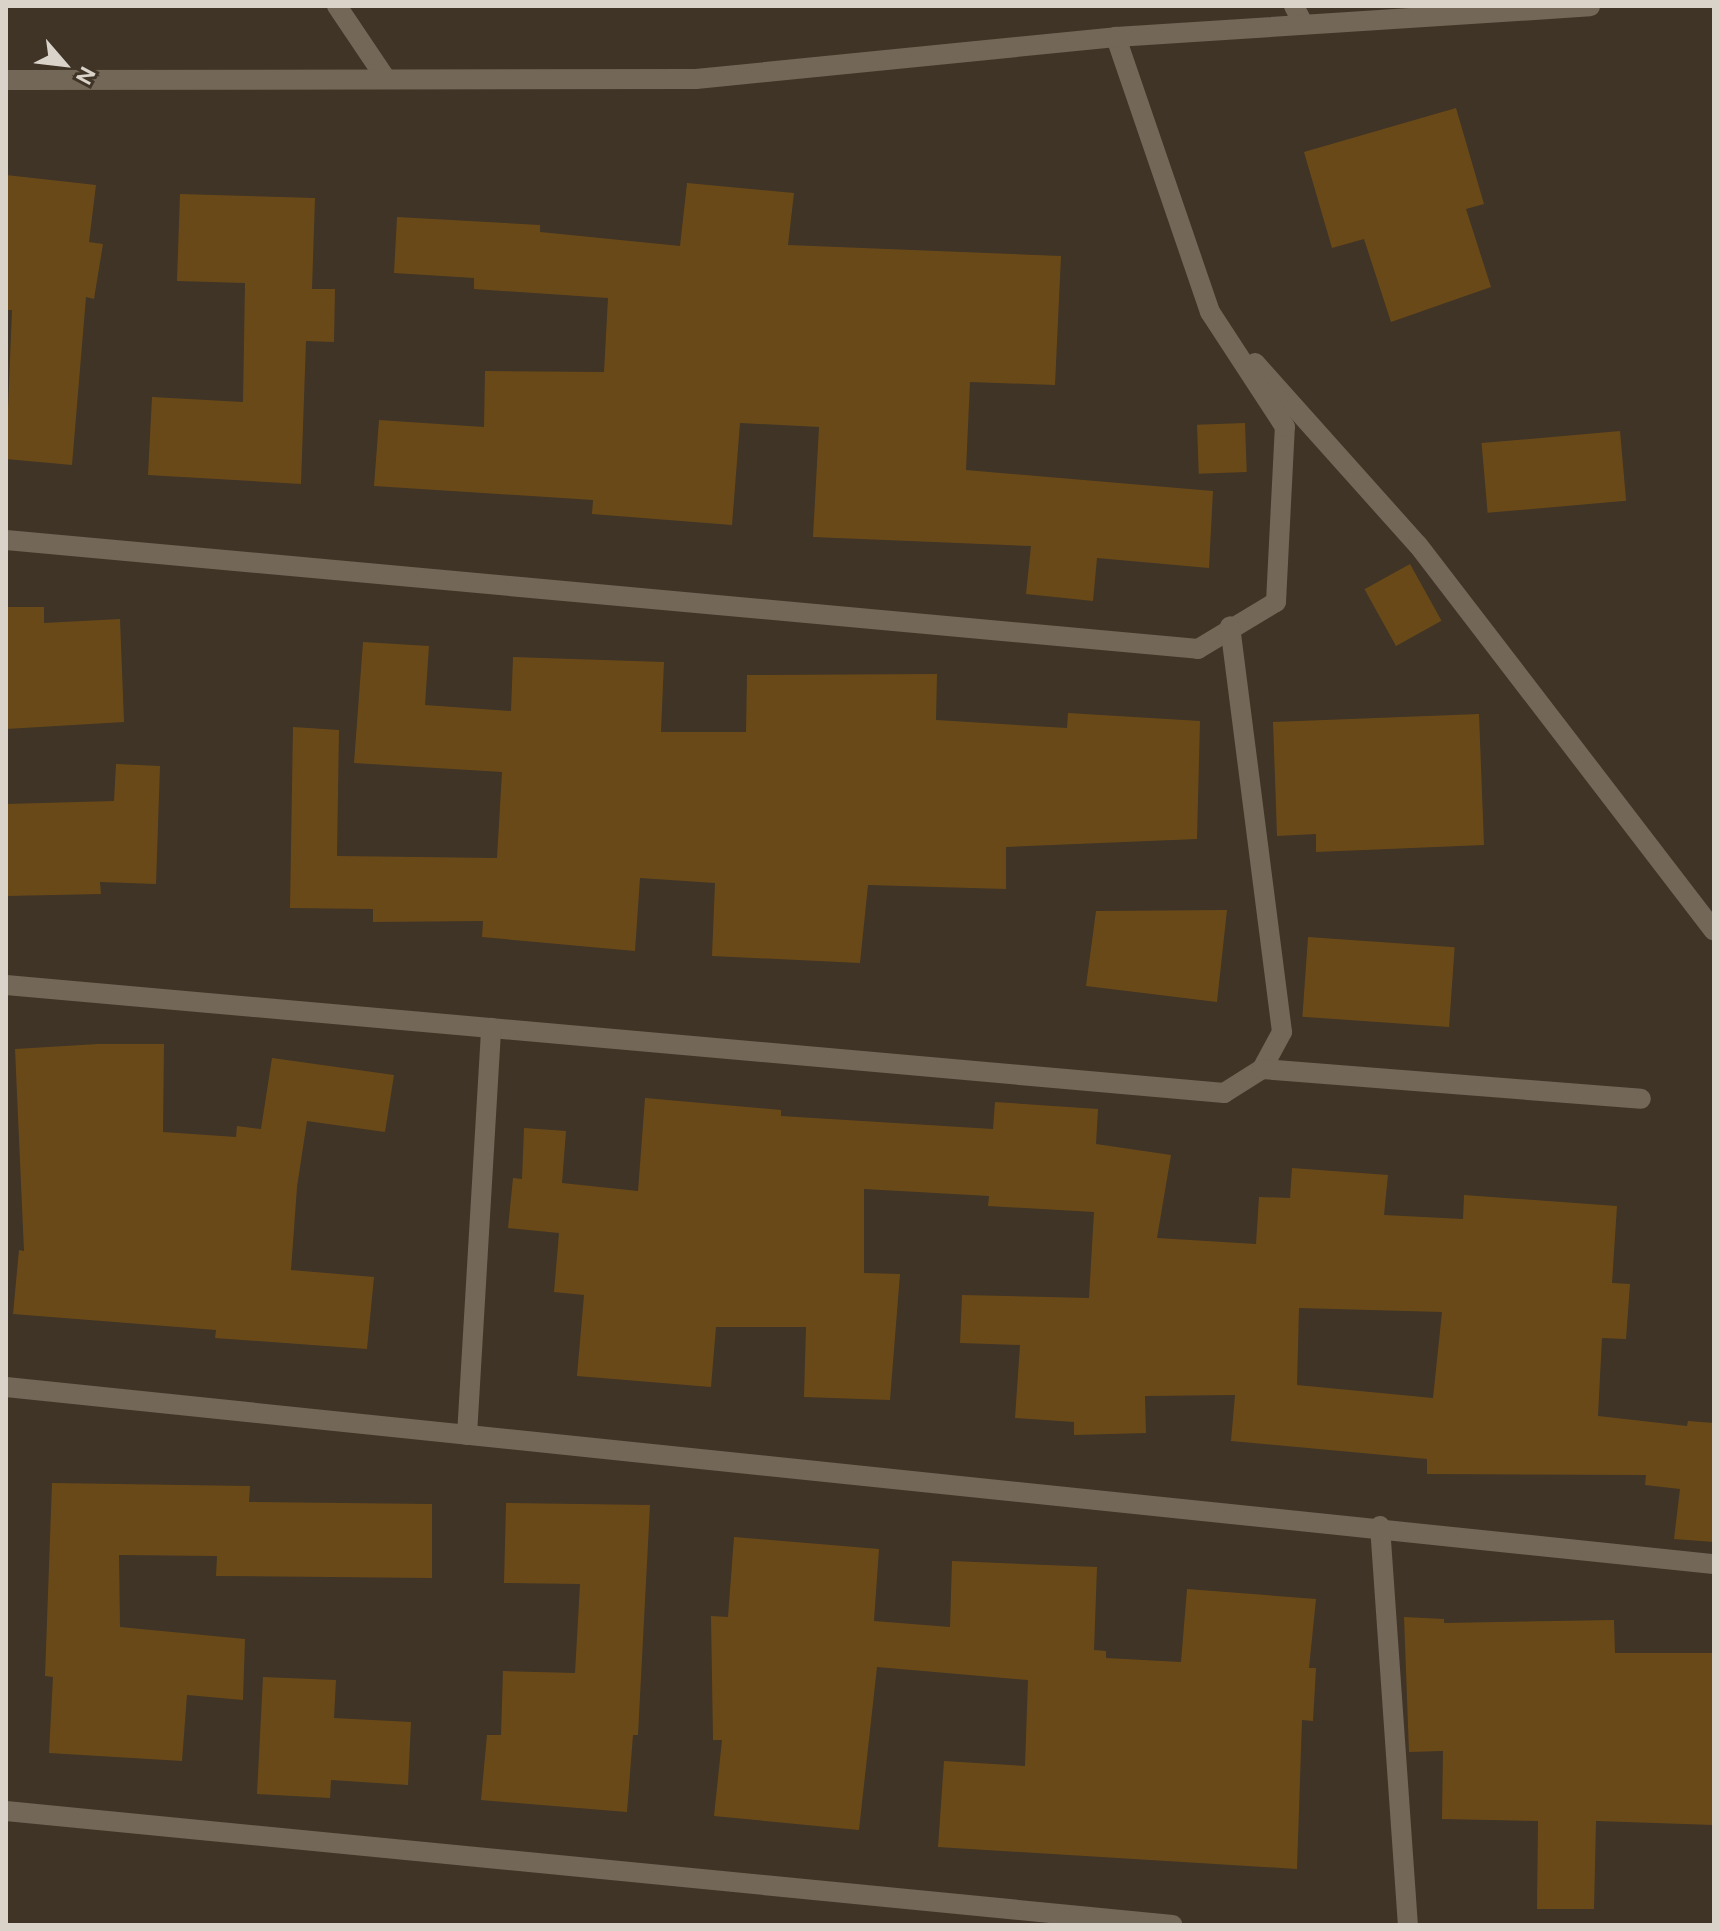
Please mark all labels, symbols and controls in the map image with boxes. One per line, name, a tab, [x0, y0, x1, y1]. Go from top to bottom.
north arrow	[24, 24, 104, 104]
text: N	[69, 62, 102, 89]

